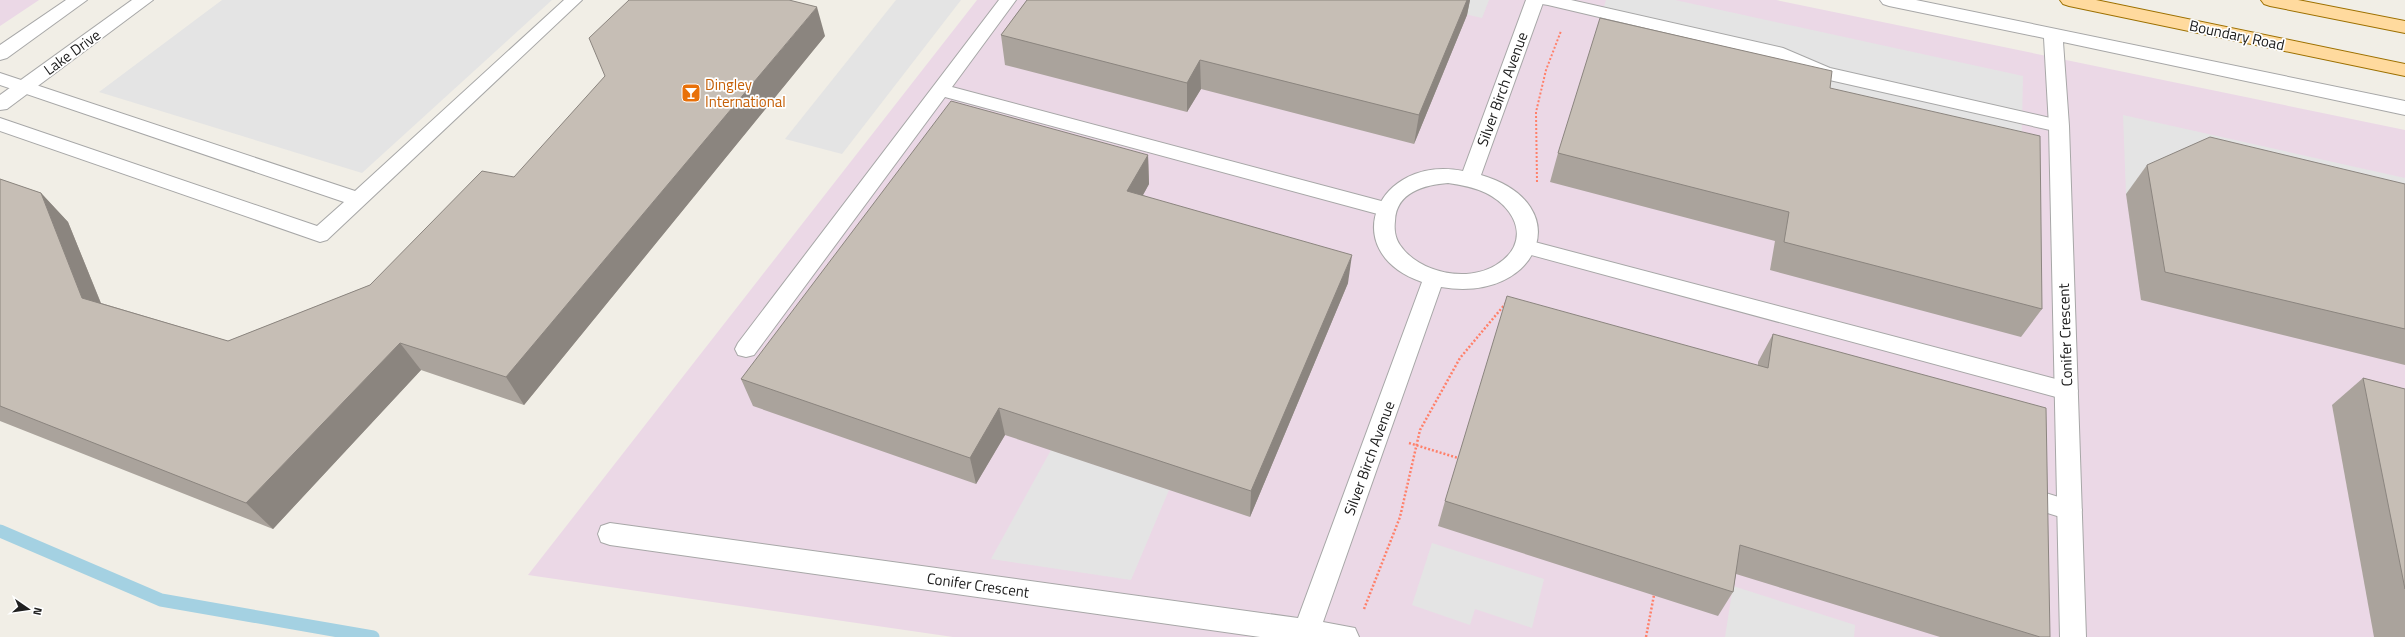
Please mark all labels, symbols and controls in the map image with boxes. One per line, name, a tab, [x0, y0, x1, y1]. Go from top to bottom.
street label: Boundary Road	[2187, 14, 2287, 56]
street label: Lake Drive	[39, 23, 105, 81]
street label: Silver Birch Avenue	[1471, 28, 1533, 150]
place label: Dingley International	[705, 73, 786, 113]
bar icon: Dingley International	[680, 82, 702, 104]
street label: Conifer Crescent	[2052, 282, 2078, 387]
street label: Silver Birch Avenue	[1338, 397, 1400, 519]
street label: Conifer Crescent	[925, 566, 1031, 604]
north arrow	[8, 589, 48, 629]
text: N	[29, 606, 46, 617]

